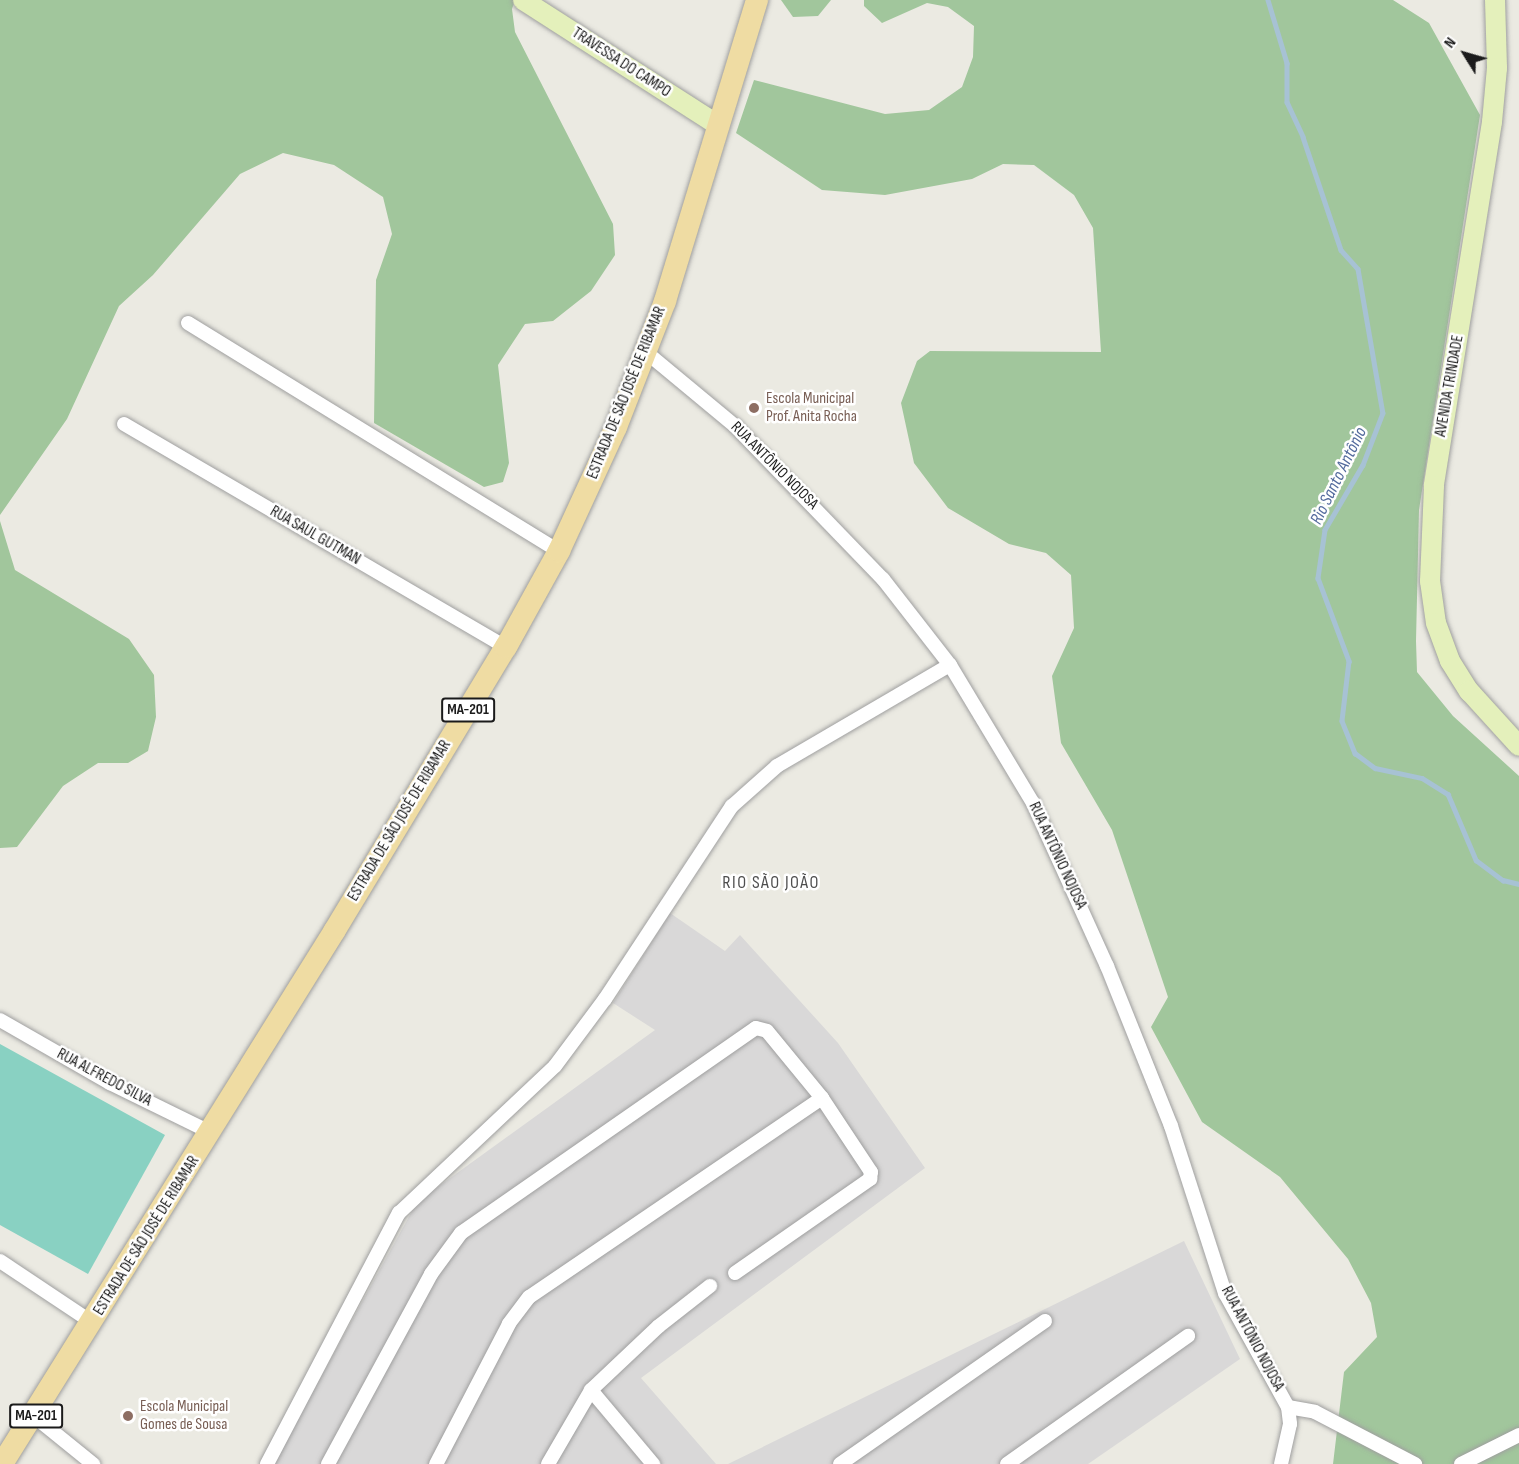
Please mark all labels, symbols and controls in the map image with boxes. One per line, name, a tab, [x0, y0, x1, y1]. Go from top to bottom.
street label: TRAVESSA DO CAMPO	[568, 24, 674, 102]
north arrow	[1435, 24, 1495, 84]
text: N	[1440, 34, 1460, 52]
street label: ESTRADA DE SÃO JOSÉ DE RIBAMAR	[584, 304, 670, 482]
street label: AVENIDA TRINDADE	[1432, 334, 1468, 438]
place label: Escola Municipal Prof. Anita Rocha	[766, 389, 857, 427]
marker: Escola Municipal Prof. Anita Rocha	[747, 401, 761, 415]
street label: RUA ANTÔNIO NOJOSA	[726, 418, 822, 514]
water label: Rio Santo Antônio	[1306, 424, 1372, 528]
street label: RUA SAUL GUTMAN	[266, 502, 364, 570]
road number: MA-201	[441, 698, 495, 722]
street label: ESTRADA DE SÃO JOSÉ DE RIBAMAR	[344, 737, 456, 905]
street label: RUA ANTÔNIO NOJOSA	[1024, 799, 1090, 913]
district label: RIO SÃO JOÃO	[722, 872, 820, 894]
street label: RUA ALFREDO SILVA	[53, 1045, 155, 1111]
street label: ESTRADA DE SÃO JOSÉ DE RIBAMAR	[90, 1153, 204, 1319]
street label: RUA ANTÔNIO NOJOSA	[1216, 1283, 1288, 1395]
place label: Escola Municipal Gomes de Sousa	[140, 1397, 228, 1435]
road number: MA-201	[9, 1404, 63, 1428]
marker: Escola Municipal Gomes de Sousa	[121, 1409, 135, 1423]

